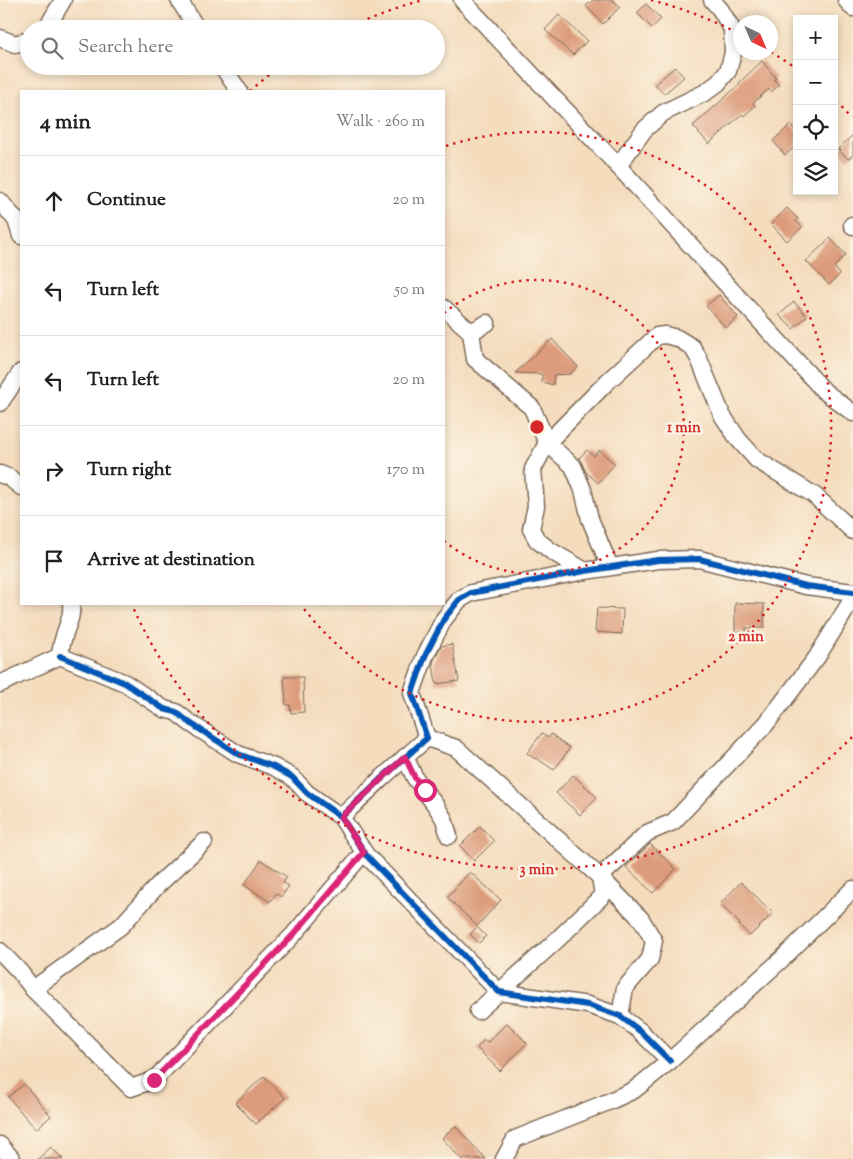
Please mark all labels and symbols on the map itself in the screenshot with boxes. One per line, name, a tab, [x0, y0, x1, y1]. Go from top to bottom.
north arrow	[733, 15, 778, 60]
centre of rings	[528, 418, 546, 436]
text: 1 min	[667, 418, 701, 439]
text: 2 min	[728, 627, 764, 648]
route start	[414, 779, 437, 802]
text: 3 min	[520, 860, 555, 881]
route end	[143, 1069, 166, 1092]

